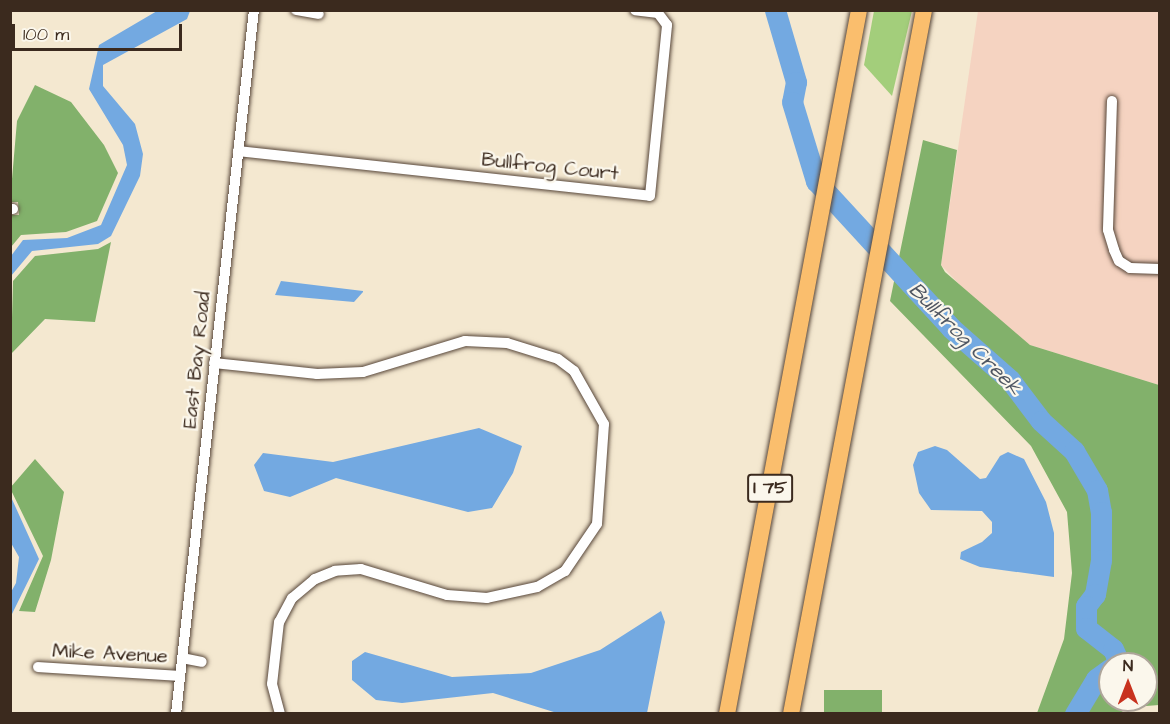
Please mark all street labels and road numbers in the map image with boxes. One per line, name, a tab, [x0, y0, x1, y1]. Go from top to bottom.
street label: Bullfrog Court	[480, 148, 620, 186]
street label: East Bay Road	[178, 290, 216, 430]
road number: I 75	[746, 473, 794, 503]
street label: Mike Avenue	[52, 639, 168, 669]

